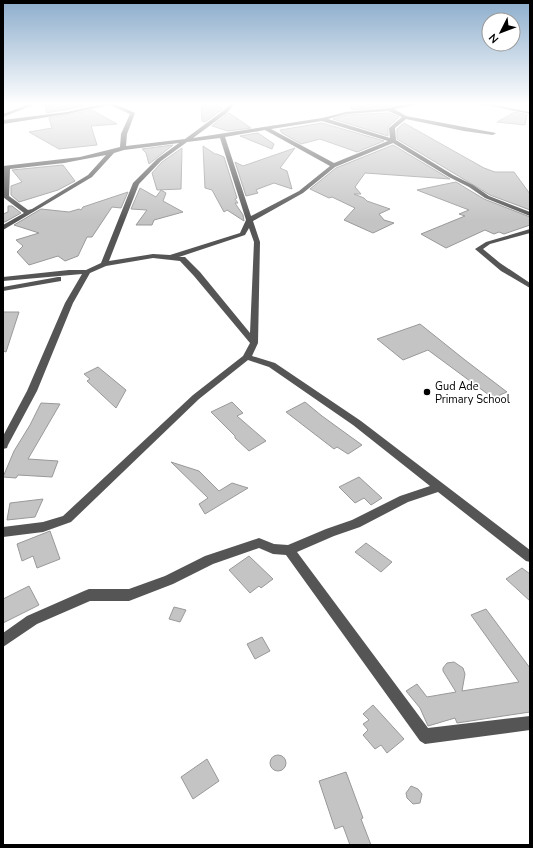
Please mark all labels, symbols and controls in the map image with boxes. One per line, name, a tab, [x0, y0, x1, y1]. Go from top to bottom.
north arrow	[481, 12, 521, 52]
text: N	[486, 30, 502, 46]
place label: Gud Ade Primary School	[435, 379, 511, 407]
marker: Gud Ade Primary School	[422, 387, 432, 397]

